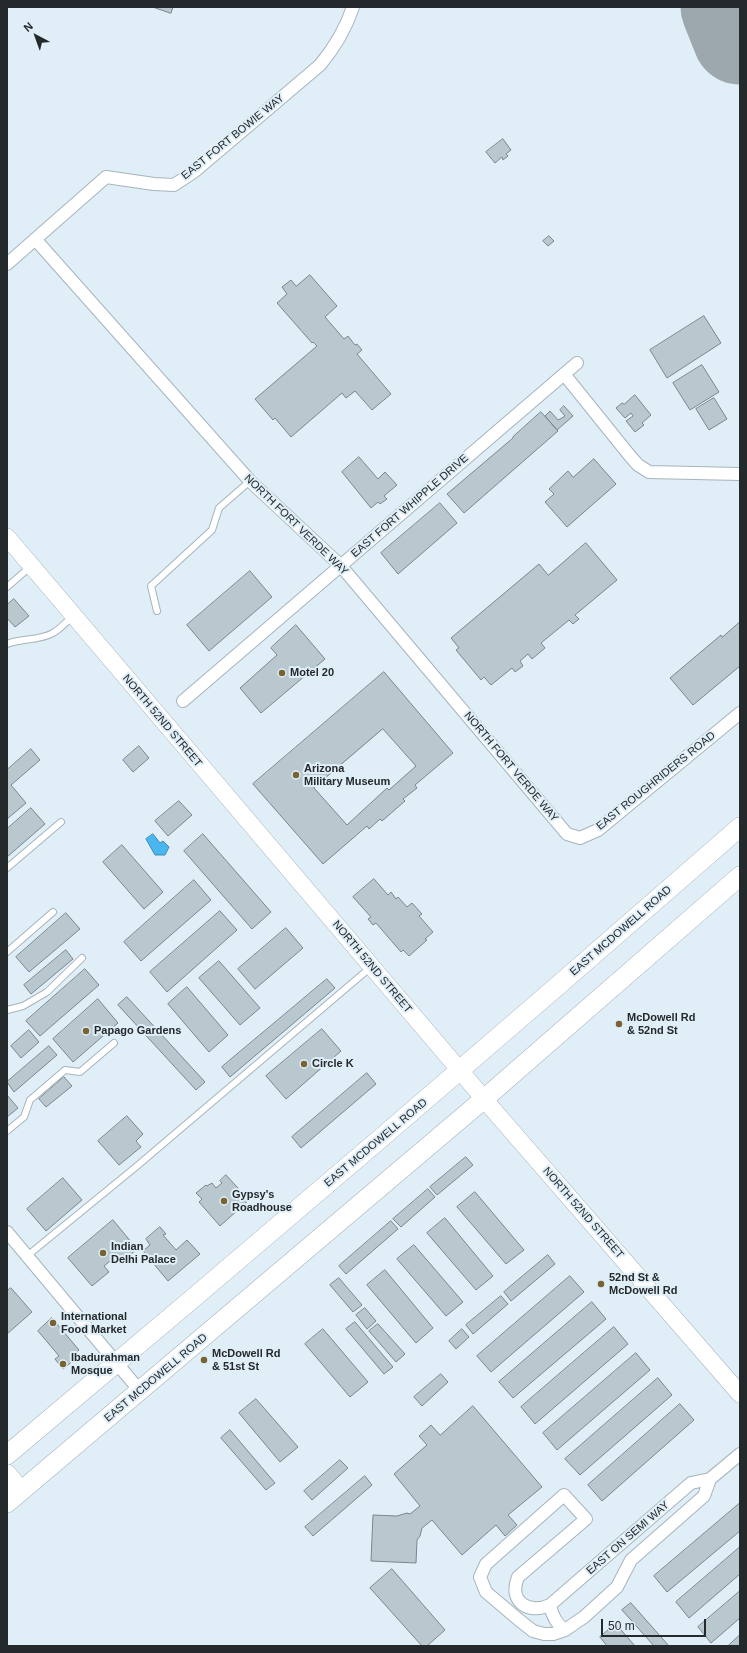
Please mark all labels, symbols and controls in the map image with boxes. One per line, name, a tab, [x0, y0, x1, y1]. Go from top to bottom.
north arrow	[16, 16, 56, 56]
text: N	[21, 20, 35, 34]
street label: EAST FORT BOWIE WAY	[179, 92, 287, 182]
street label: EAST FORT WHIPPLE DRIVE	[349, 452, 471, 560]
street label: NORTH FORT VERDE WAY	[241, 472, 351, 578]
place label: Motel 20	[290, 666, 334, 680]
marker: Motel 20	[277, 668, 287, 678]
street label: NORTH 52ND STREET	[119, 672, 205, 770]
street label: NORTH FORT VERDE WAY	[461, 709, 561, 825]
street label: EAST ROUGHRIDERS ROAD	[594, 729, 718, 833]
place label: Arizona Military Museum	[304, 762, 390, 788]
marker: Arizona Military Museum	[291, 770, 301, 780]
street label: EAST MCDOWELL ROAD	[568, 883, 674, 979]
street label: NORTH 52ND STREET	[329, 918, 415, 1016]
place label: McDowell Rd & 52nd St	[627, 1011, 695, 1037]
marker: McDowell Rd & 52nd St	[614, 1019, 624, 1029]
place label: Papago Gardens	[94, 1024, 181, 1038]
marker: Papago Gardens	[81, 1026, 91, 1036]
place label: Circle K	[312, 1057, 354, 1071]
marker: Circle K	[299, 1059, 309, 1069]
street label: EAST MCDOWELL ROAD	[322, 1096, 430, 1190]
street label: NORTH 52ND STREET	[540, 1165, 626, 1261]
place label: Gypsy's Roadhouse	[232, 1188, 292, 1214]
marker: Gypsy's Roadhouse	[219, 1196, 229, 1206]
place label: Indian Delhi Palace	[111, 1240, 176, 1266]
marker: Indian Delhi Palace	[98, 1248, 108, 1258]
place label: 52nd St & McDowell Rd	[609, 1271, 677, 1297]
marker: 52nd St & McDowell Rd	[596, 1279, 606, 1289]
place label: International Food Market	[61, 1310, 127, 1336]
marker: International Food Market	[48, 1318, 58, 1328]
street label: EAST MCDOWELL ROAD	[102, 1331, 210, 1425]
place label: McDowell Rd & 51st St	[212, 1347, 280, 1373]
place label: Ibadurahman Mosque	[71, 1351, 140, 1377]
marker: McDowell Rd & 51st St	[199, 1355, 209, 1365]
marker: Ibadurahman Mosque	[58, 1359, 68, 1369]
street label: EAST ON SEMI WAY	[584, 1499, 672, 1577]
scale bar	[603, 1611, 708, 1637]
text: 50 m	[608, 1619, 635, 1633]

